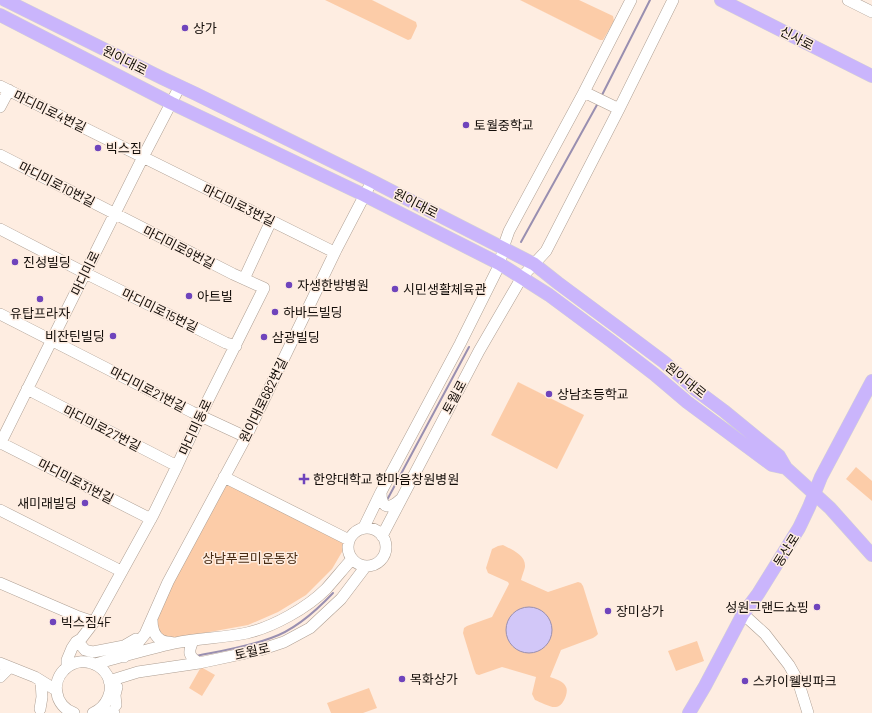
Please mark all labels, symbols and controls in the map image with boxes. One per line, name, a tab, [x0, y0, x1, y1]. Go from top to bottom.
place label: 상가	[193, 20, 217, 36]
marker: 상가	[180, 23, 190, 33]
street label: 신사로	[777, 23, 817, 53]
street label: 원이대로	[100, 42, 150, 78]
street label: 마디미로4번길	[11, 87, 89, 135]
place label: 토월중학교	[474, 117, 534, 133]
marker: 토월중학교	[461, 120, 471, 130]
place label: 빅스짐	[106, 140, 142, 156]
marker: 빅스짐	[93, 143, 103, 153]
street label: 마디미로10번길	[16, 158, 98, 210]
street label: 마디미로3번길	[200, 181, 278, 229]
street label: 원이대로	[391, 185, 441, 221]
street label: 마디미로9번길	[140, 222, 218, 272]
street label: 마디미로	[67, 248, 103, 298]
place label: 진성빌딩	[23, 254, 71, 270]
marker: 진성빌딩	[10, 257, 20, 267]
place label: 자생한방병원	[297, 277, 369, 293]
marker: 자생한방병원	[284, 280, 294, 290]
place label: 시민생활체육관	[403, 281, 487, 297]
marker: 시민생활체육관	[390, 284, 400, 294]
street label: 마디미로15번길	[119, 285, 201, 335]
place label: 아트빌	[197, 288, 233, 304]
marker: 아트빌	[184, 291, 194, 301]
marker: 유탑프라자	[35, 294, 45, 304]
place label: 하바드빌딩	[283, 304, 343, 320]
place label: 유탑프라자	[10, 305, 70, 321]
marker: 하바드빌딩	[270, 307, 280, 317]
place label: 비잔틴빌딩	[45, 328, 105, 344]
place label: 삼광빌딩	[272, 329, 320, 345]
marker: 비잔틴빌딩	[108, 331, 118, 341]
marker: 삼광빌딩	[259, 332, 269, 342]
street label: 원이대로682번길	[236, 355, 290, 445]
street label: 원이대로	[662, 359, 710, 401]
street label: 마디미로21번길	[107, 363, 189, 415]
street label: 토월로	[439, 377, 470, 417]
place label: 상남초등학교	[557, 386, 629, 402]
marker: 상남초등학교	[544, 389, 554, 399]
street label: 마디미동로	[175, 396, 215, 457]
street label: 마디미로27번길	[61, 402, 143, 454]
street label: 마디미로31번길	[35, 455, 117, 507]
place label: 한양대학교 한마음창원병원	[313, 471, 459, 487]
marker: 한양대학교 한마음창원병원	[298, 473, 310, 485]
place label: 새미래빌딩	[17, 495, 77, 511]
marker: 새미래빌딩	[80, 498, 90, 508]
street label: 동산로	[770, 531, 802, 569]
park label: 상남푸르미운동장	[202, 550, 298, 566]
place label: 성원그랜드쇼핑	[725, 599, 809, 615]
marker: 성원그랜드쇼핑	[812, 602, 822, 612]
place label: 장미상가	[616, 603, 664, 619]
marker: 장미상가	[603, 606, 613, 616]
place label: 빅스짐4F	[61, 614, 112, 630]
marker: 빅스짐4F	[48, 617, 58, 627]
street label: 토월로	[233, 639, 271, 663]
place label: 목화상가	[410, 671, 458, 687]
place label: 스카이웰빙파크	[753, 673, 837, 689]
marker: 목화상가	[397, 674, 407, 684]
marker: 스카이웰빙파크	[740, 676, 750, 686]

